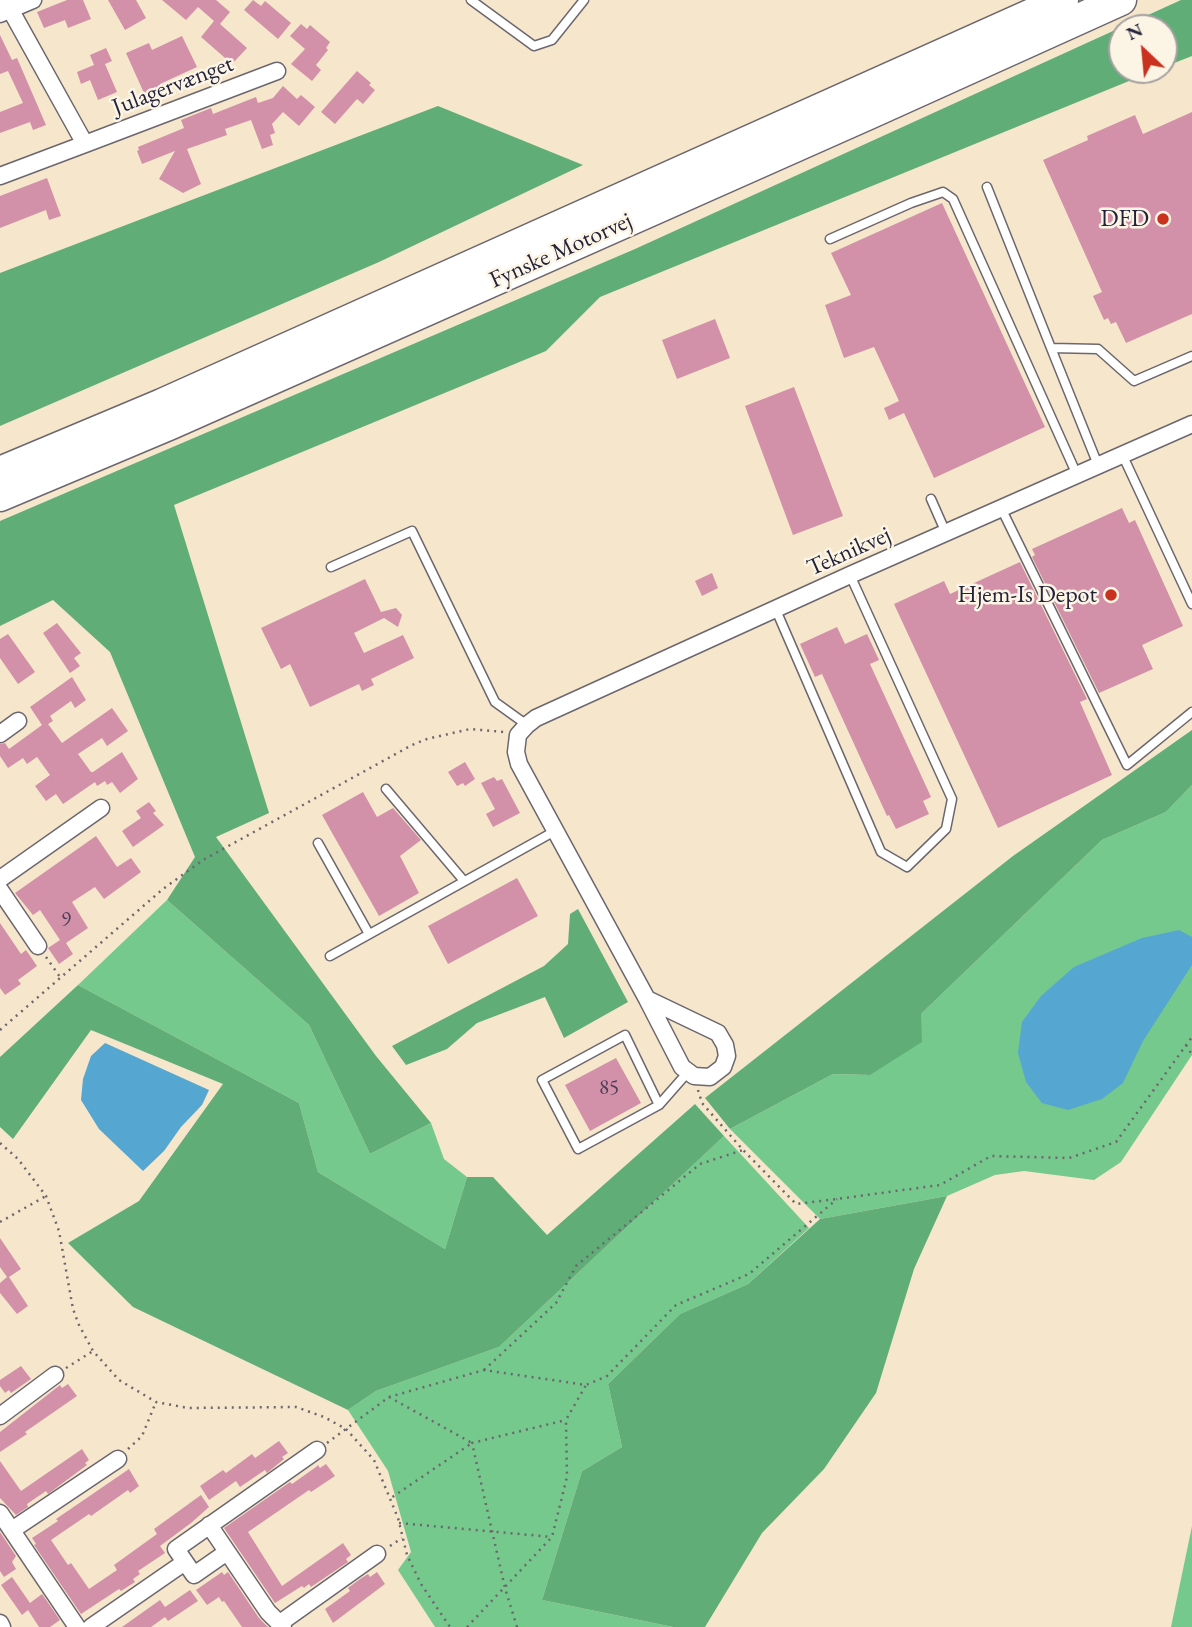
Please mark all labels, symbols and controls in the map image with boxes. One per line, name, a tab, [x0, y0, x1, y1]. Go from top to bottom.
north arrow	[1108, 14, 1178, 84]
text: N	[1122, 17, 1147, 46]
street label: Julagervænget	[108, 50, 238, 122]
place label: DFD	[1101, 205, 1149, 233]
street label: Fynske Motorvej	[485, 207, 637, 295]
marker: DFD	[1155, 211, 1171, 227]
street label: Teknikvej	[803, 521, 895, 583]
place label: Hjem-Is Depot	[957, 581, 1097, 609]
marker: Hjem-Is Depot	[1103, 587, 1119, 603]
house number: 9	[61, 907, 71, 933]
house number: 85	[599, 1075, 619, 1101]

